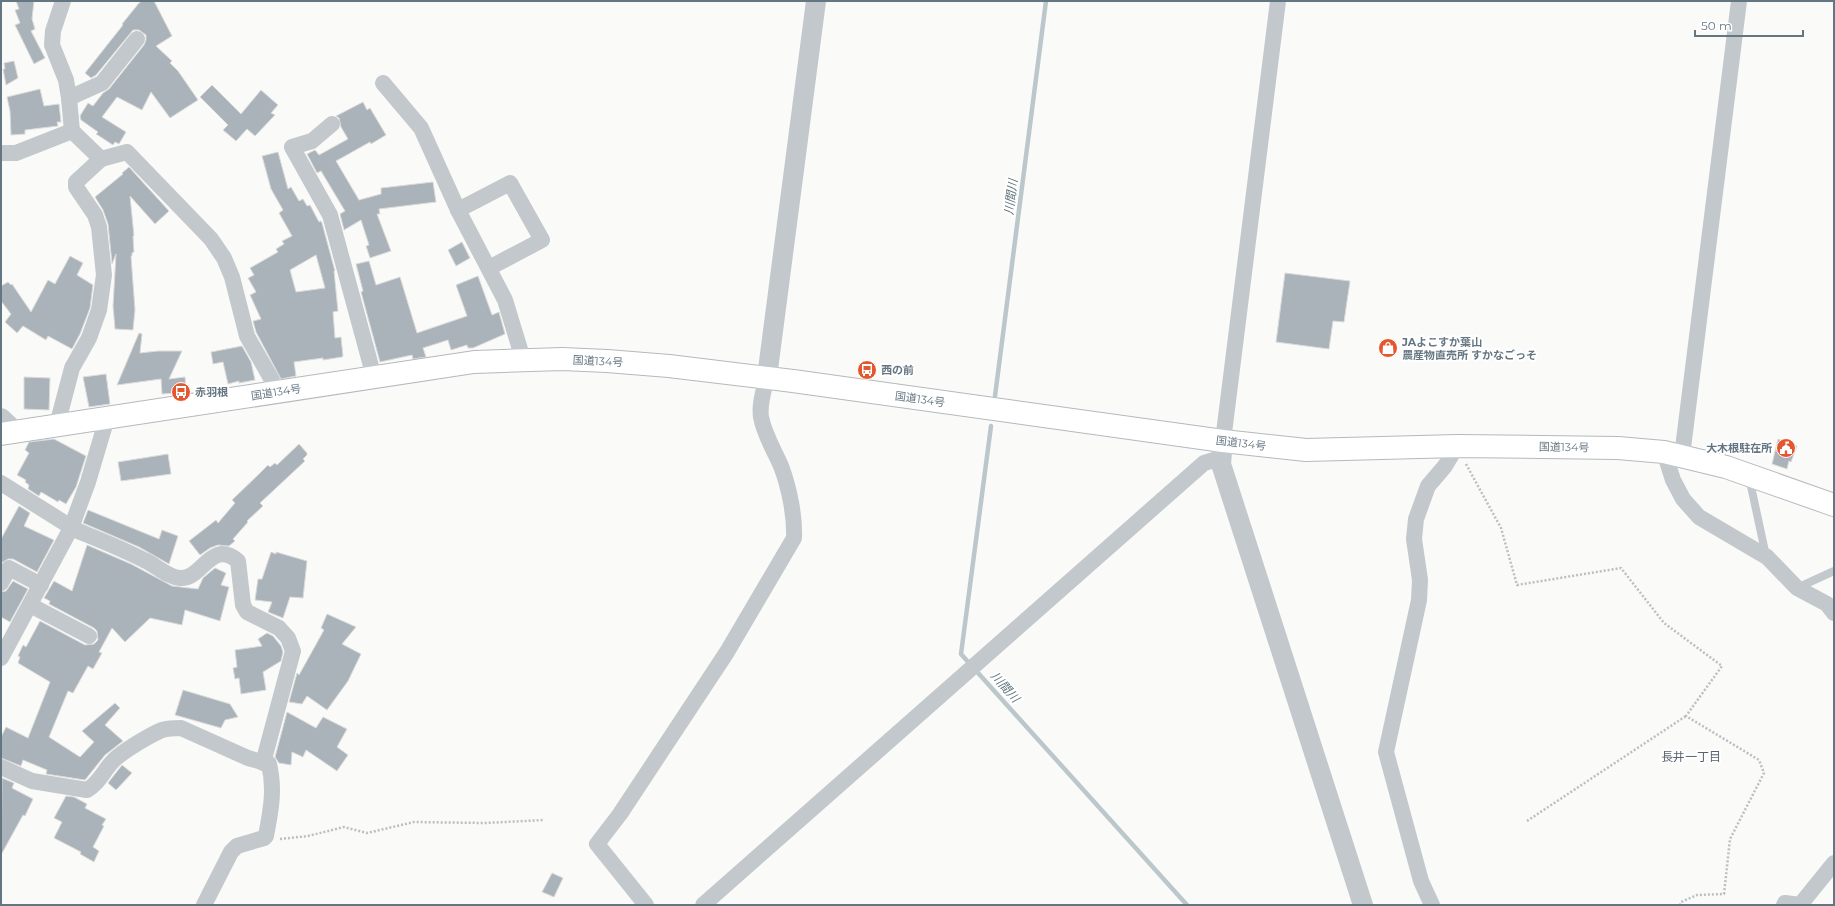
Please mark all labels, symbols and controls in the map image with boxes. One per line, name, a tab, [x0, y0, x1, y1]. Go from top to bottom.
scale bar	[1695, 12, 1803, 38]
text: 50 m	[1701, 18, 1732, 33]
water label: 川間川	[1001, 176, 1020, 216]
place label: JAよこすか葉山 農産物直売所 すかなごっそ	[1401, 335, 1537, 362]
shop icon: JAよこすか葉山 農産物直売所 すかなごっそ	[1377, 337, 1399, 359]
street label: 国道134号	[572, 353, 624, 369]
bus stop icon: 西の前	[856, 359, 878, 381]
place label: 西の前	[881, 363, 914, 377]
bus stop icon: 赤羽根	[170, 381, 192, 403]
street label: 国道134号	[250, 381, 302, 403]
place label: 赤羽根	[195, 385, 228, 399]
street label: 国道134号	[894, 389, 946, 409]
street label: 国道134号	[1215, 433, 1267, 453]
public building icon: 大木根駐在所	[1775, 437, 1797, 459]
street label: 国道134号	[1539, 440, 1589, 454]
place label: 大木根駐在所	[1706, 441, 1772, 455]
water label: 川間川	[988, 668, 1024, 707]
district label: 長井一丁目	[1661, 749, 1721, 764]

